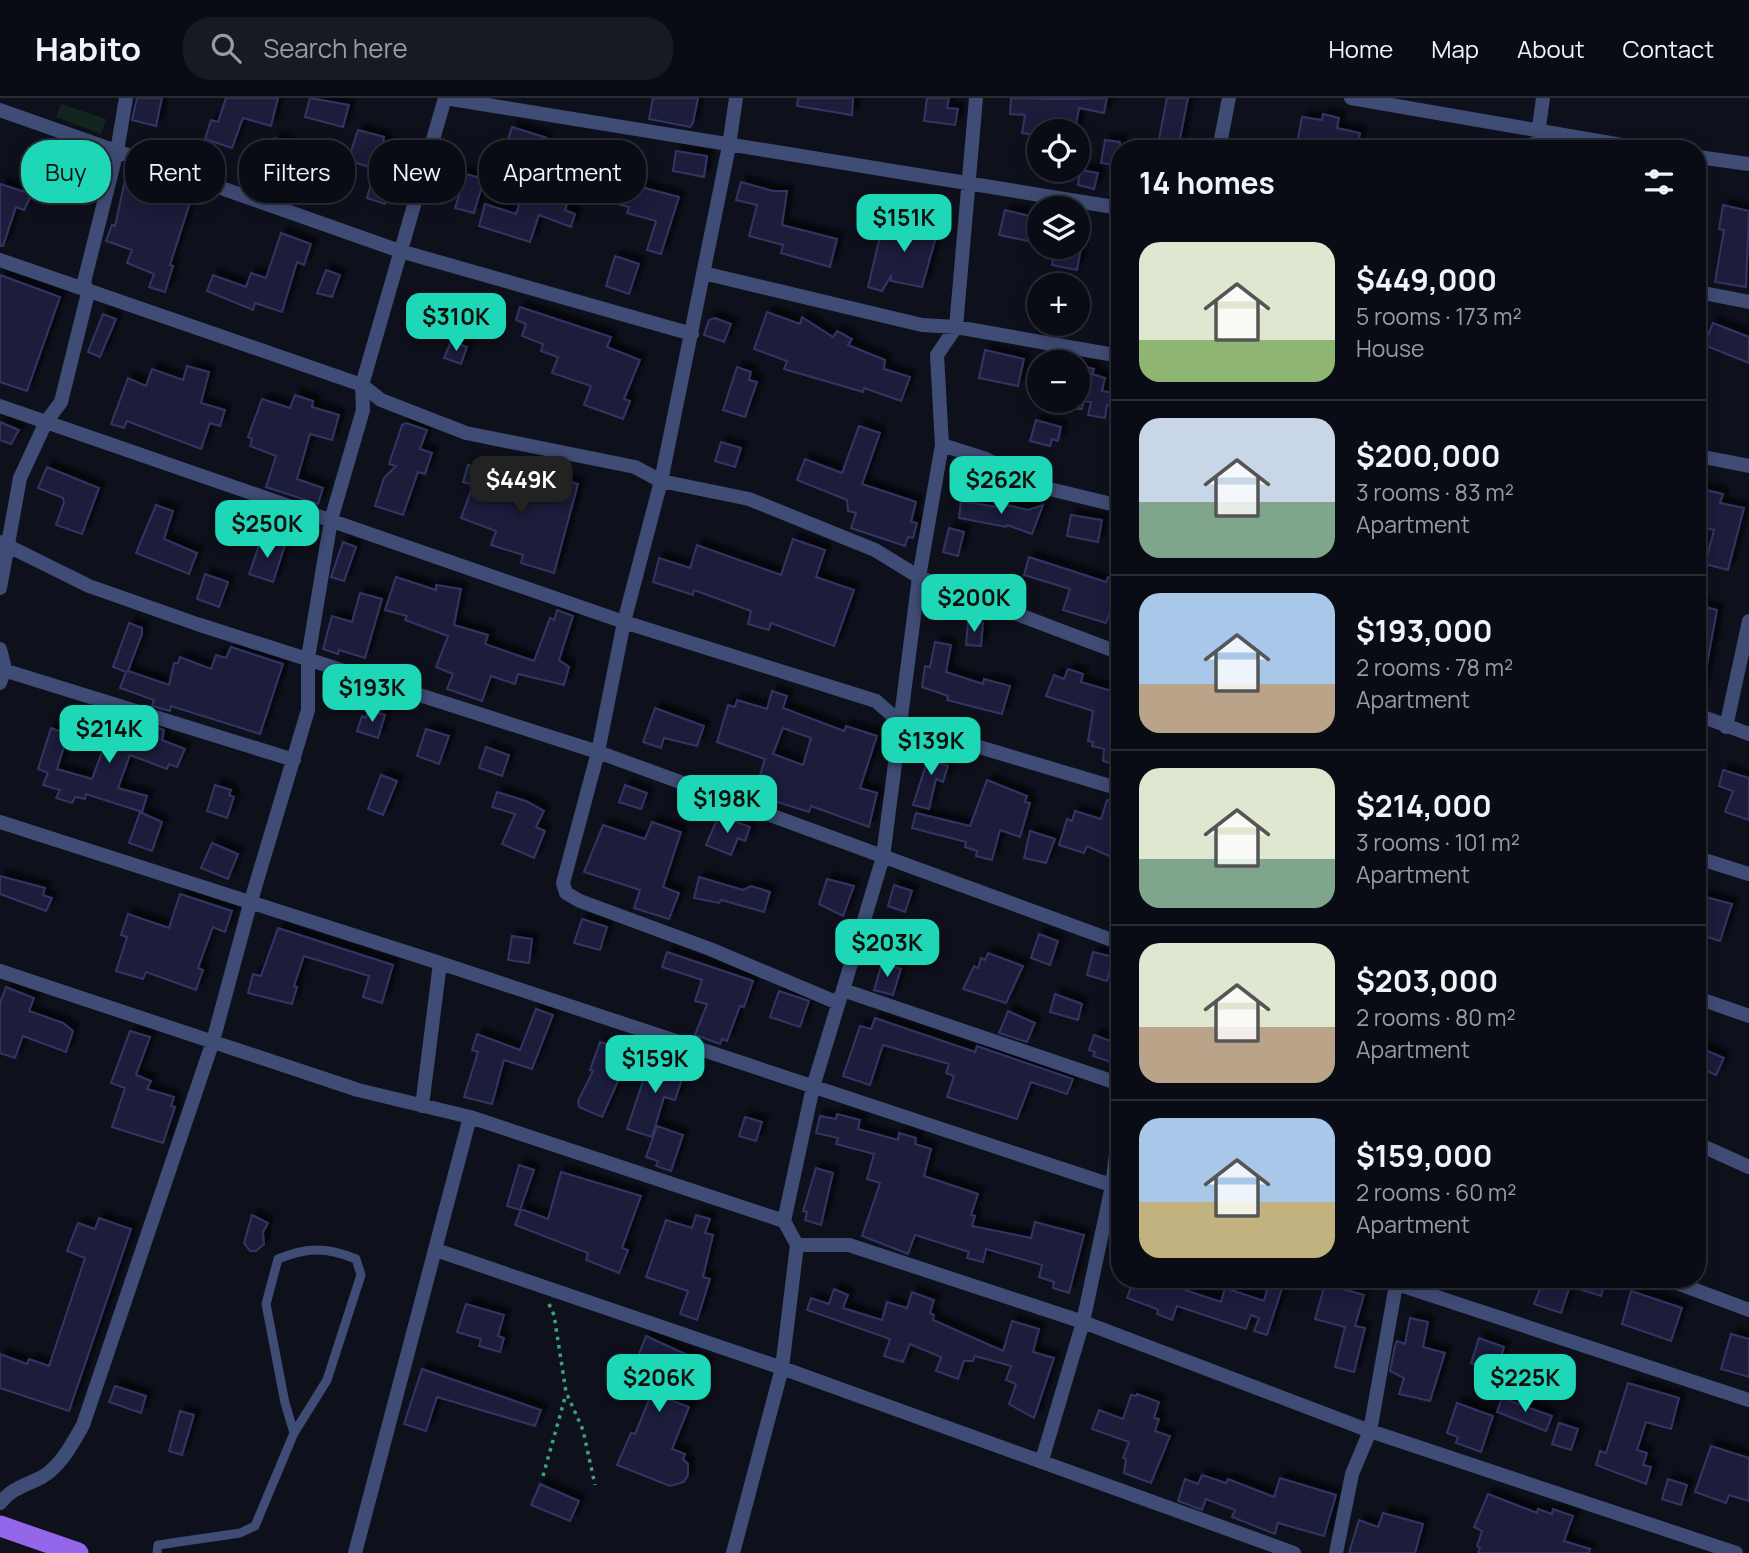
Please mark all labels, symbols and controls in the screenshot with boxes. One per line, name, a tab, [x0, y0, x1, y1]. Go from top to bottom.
search box	[183, 17, 673, 80]
text: Habito	[35, 26, 141, 71]
icon: search	[207, 29, 245, 67]
text: Search here	[263, 30, 408, 66]
text: Home	[1328, 32, 1393, 65]
text: Map	[1431, 32, 1479, 65]
text: About	[1517, 32, 1585, 65]
text: Contact	[1623, 32, 1714, 65]
map controls	[1027, 119, 1090, 413]
button: locate	[1027, 119, 1090, 182]
chip: Buy	[21, 140, 111, 203]
chip: Rent	[125, 140, 225, 203]
chip: Filters	[239, 140, 355, 203]
chip: New	[369, 140, 465, 203]
chip: Apartment	[479, 140, 646, 203]
text: 14 homes	[1139, 162, 1275, 203]
icon: filters	[1640, 163, 1678, 201]
pin: $151K	[855, 194, 953, 254]
button: layers	[1027, 196, 1090, 259]
text: $151K	[873, 201, 935, 233]
text: $449,000	[1356, 259, 1497, 300]
icon: home	[1195, 270, 1279, 354]
button: +	[1027, 273, 1090, 336]
pin: $310K	[407, 294, 505, 353]
text: $310K	[422, 300, 490, 332]
text: 5 rooms · 173 m²	[1356, 300, 1522, 332]
text: House	[1356, 332, 1425, 364]
button: −	[1027, 350, 1090, 413]
text: $200,000	[1356, 435, 1501, 476]
icon: home	[1195, 446, 1279, 530]
pin: $449K	[472, 456, 570, 516]
pin: $262K	[952, 456, 1050, 516]
text: $449K	[486, 463, 556, 495]
text: $262K	[965, 463, 1037, 495]
text: 3 rooms · 83 m²	[1356, 476, 1514, 508]
pin: $250K	[218, 500, 316, 560]
text: $250K	[231, 507, 303, 539]
text: Apartment	[1356, 508, 1470, 540]
pin: $200K	[925, 574, 1023, 634]
text: $200K	[937, 581, 1011, 613]
text: $193,000	[1356, 610, 1492, 651]
icon: home	[1195, 621, 1279, 705]
text: 2 rooms · 78 m²	[1356, 651, 1513, 683]
pin: $193K	[323, 664, 421, 724]
text: $193K	[338, 671, 406, 703]
text: Apartment	[1356, 683, 1470, 715]
pin: $214K	[60, 706, 158, 765]
text: $214K	[75, 712, 143, 744]
pin: $139K	[882, 718, 980, 777]
text: $139K	[897, 724, 965, 756]
pin: $198K	[678, 776, 776, 835]
text: $198K	[693, 782, 761, 814]
text: $214,000	[1356, 785, 1492, 826]
icon: home	[1195, 796, 1279, 880]
text: 3 rooms · 101 m²	[1356, 826, 1520, 858]
text: Apartment	[1356, 858, 1470, 890]
pin: $203K	[838, 920, 936, 979]
text: $203K	[851, 926, 923, 958]
text: $203,000	[1356, 960, 1498, 1001]
icon: home	[1195, 971, 1279, 1055]
text: 2 rooms · 80 m²	[1356, 1001, 1516, 1033]
text: Apartment	[1356, 1033, 1470, 1065]
pin: $159K	[606, 1035, 704, 1095]
text: $159K	[621, 1042, 689, 1074]
text: $159,000	[1356, 1135, 1492, 1176]
icon: home	[1195, 1146, 1279, 1230]
text: 2 rooms · 60 m²	[1356, 1176, 1517, 1208]
text: Apartment	[1356, 1208, 1470, 1240]
pin: $206K	[610, 1354, 708, 1414]
pin: $225K	[1476, 1354, 1574, 1414]
text: $206K	[623, 1361, 695, 1393]
text: $225K	[1490, 1361, 1560, 1393]

